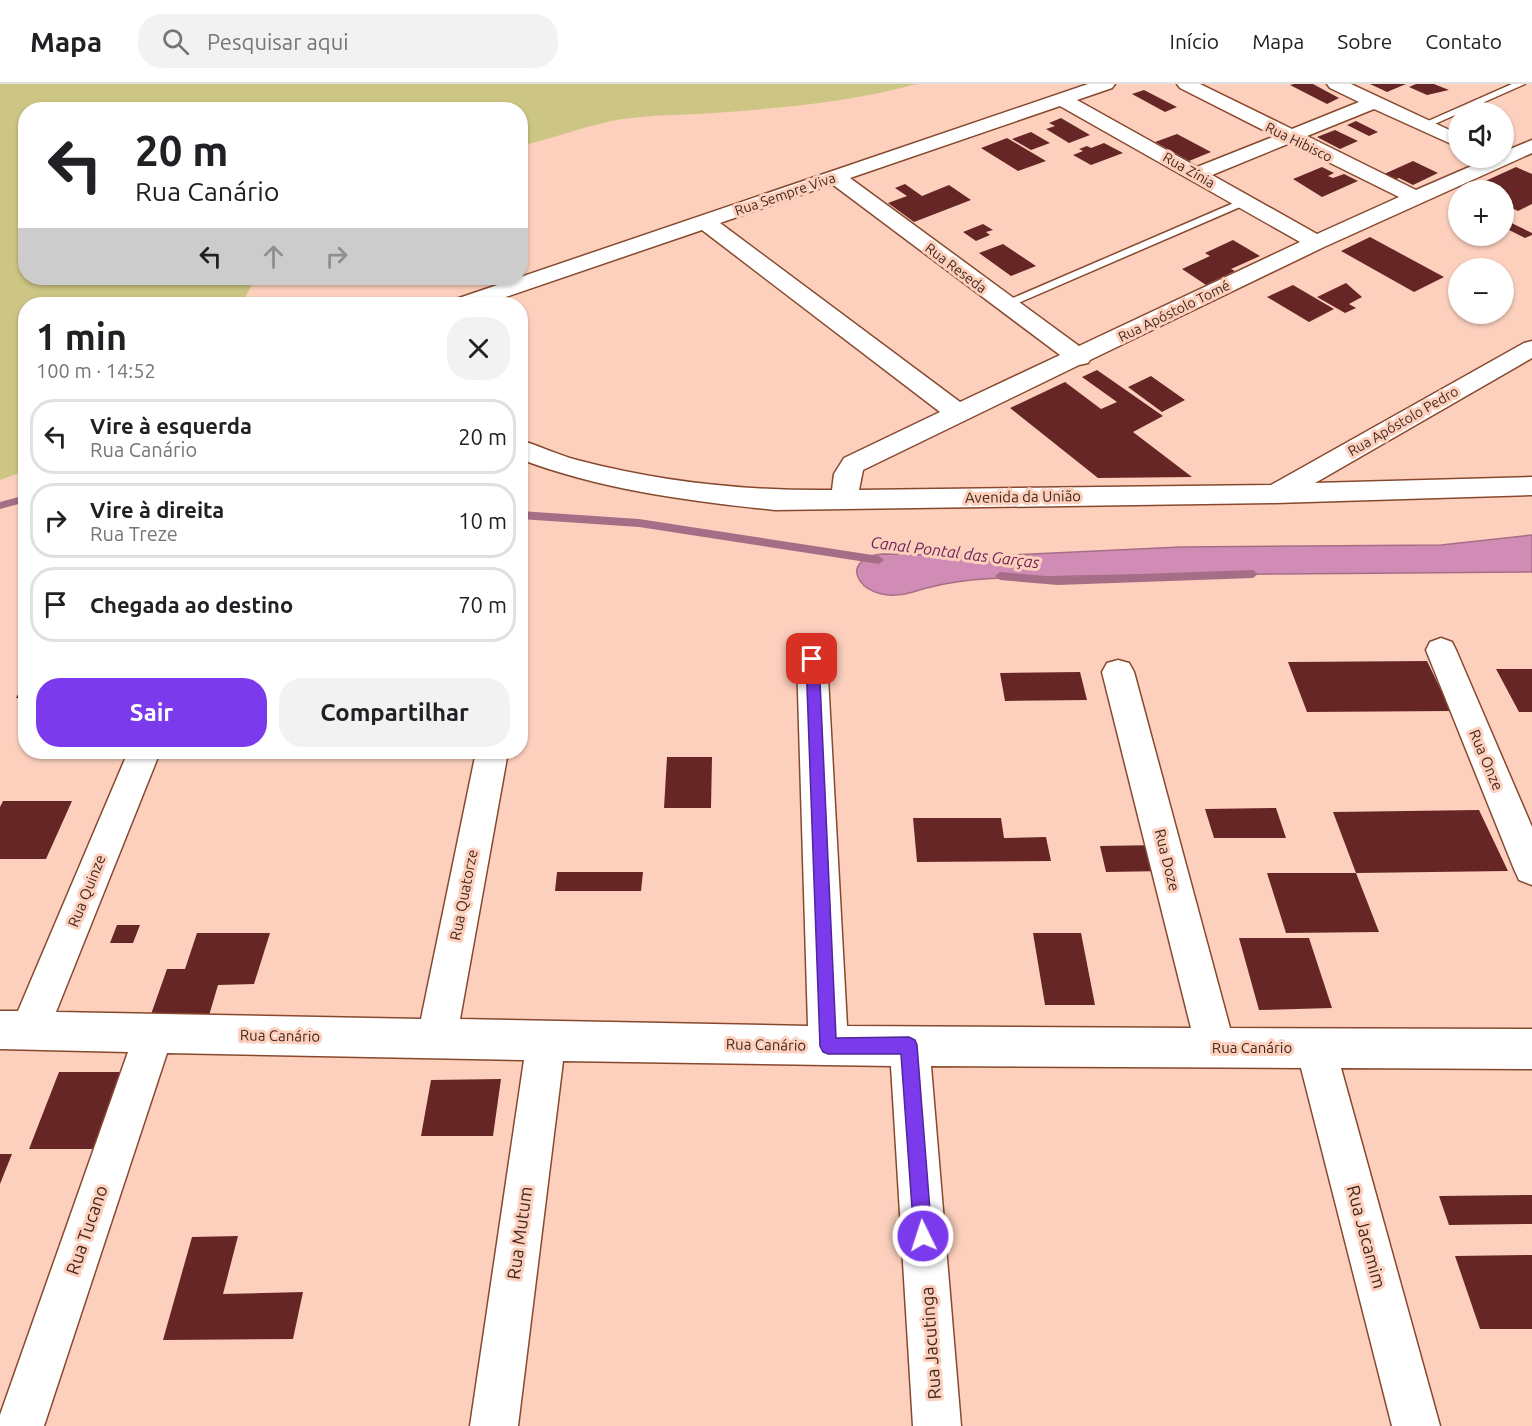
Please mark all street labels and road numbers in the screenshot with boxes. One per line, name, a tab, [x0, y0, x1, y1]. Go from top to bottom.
street label: Rua Hibisco	[1263, 119, 1335, 165]
street label: Rua Zínia	[1160, 149, 1218, 191]
street label: Rua Sempre Viva	[733, 169, 837, 219]
street label: Rua Reseda	[922, 240, 990, 296]
street label: Rua Apóstolo Tomé	[1115, 277, 1233, 345]
street label: Rua Apóstolo Pedro	[1345, 383, 1461, 459]
street label: Avenida da União	[965, 487, 1081, 506]
street label: Rua Onze	[1466, 727, 1507, 793]
street label: Rua Doze	[1152, 827, 1183, 893]
street label: Rua Quatorze	[446, 848, 481, 942]
street label: Rua Quinze	[64, 852, 109, 929]
street label: Rua Canário	[240, 1026, 320, 1045]
street label: Rua Canário	[726, 1035, 806, 1054]
street label: Rua Canário	[1212, 1039, 1292, 1056]
street label: Rua Tucano	[61, 1182, 111, 1277]
street label: Rua Jacamim	[1344, 1183, 1390, 1291]
street label: Rua Mutum	[503, 1185, 535, 1281]
street label: Rua Jacutinga	[916, 1286, 944, 1400]

